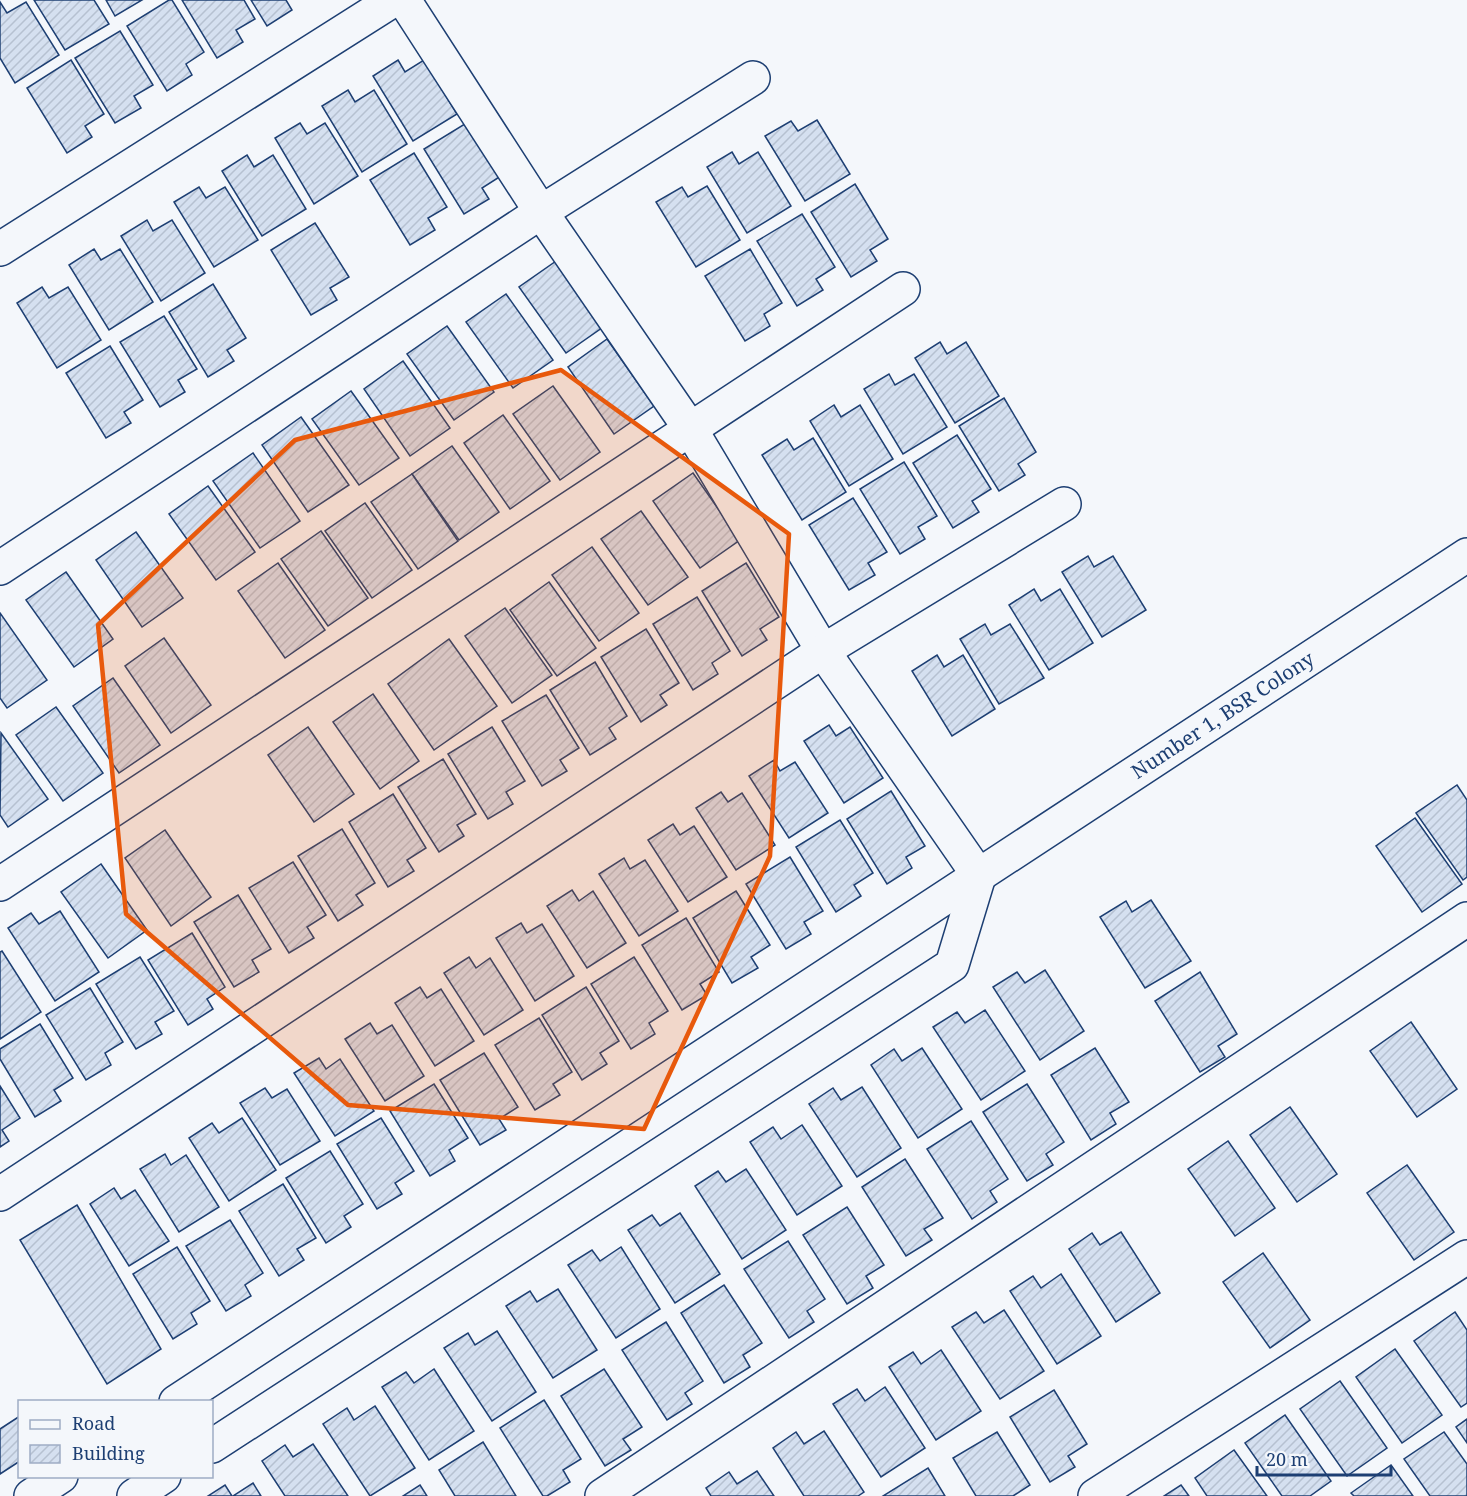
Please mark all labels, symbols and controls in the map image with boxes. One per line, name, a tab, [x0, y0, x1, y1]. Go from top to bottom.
street label: Number 1, BSR Colony	[1126, 645, 1320, 785]
legend	[18, 1400, 213, 1478]
text: Road	[72, 1411, 115, 1435]
scale bar	[1257, 1439, 1390, 1477]
text: Building	[72, 1441, 145, 1465]
text: 20 m	[1266, 1447, 1308, 1471]

